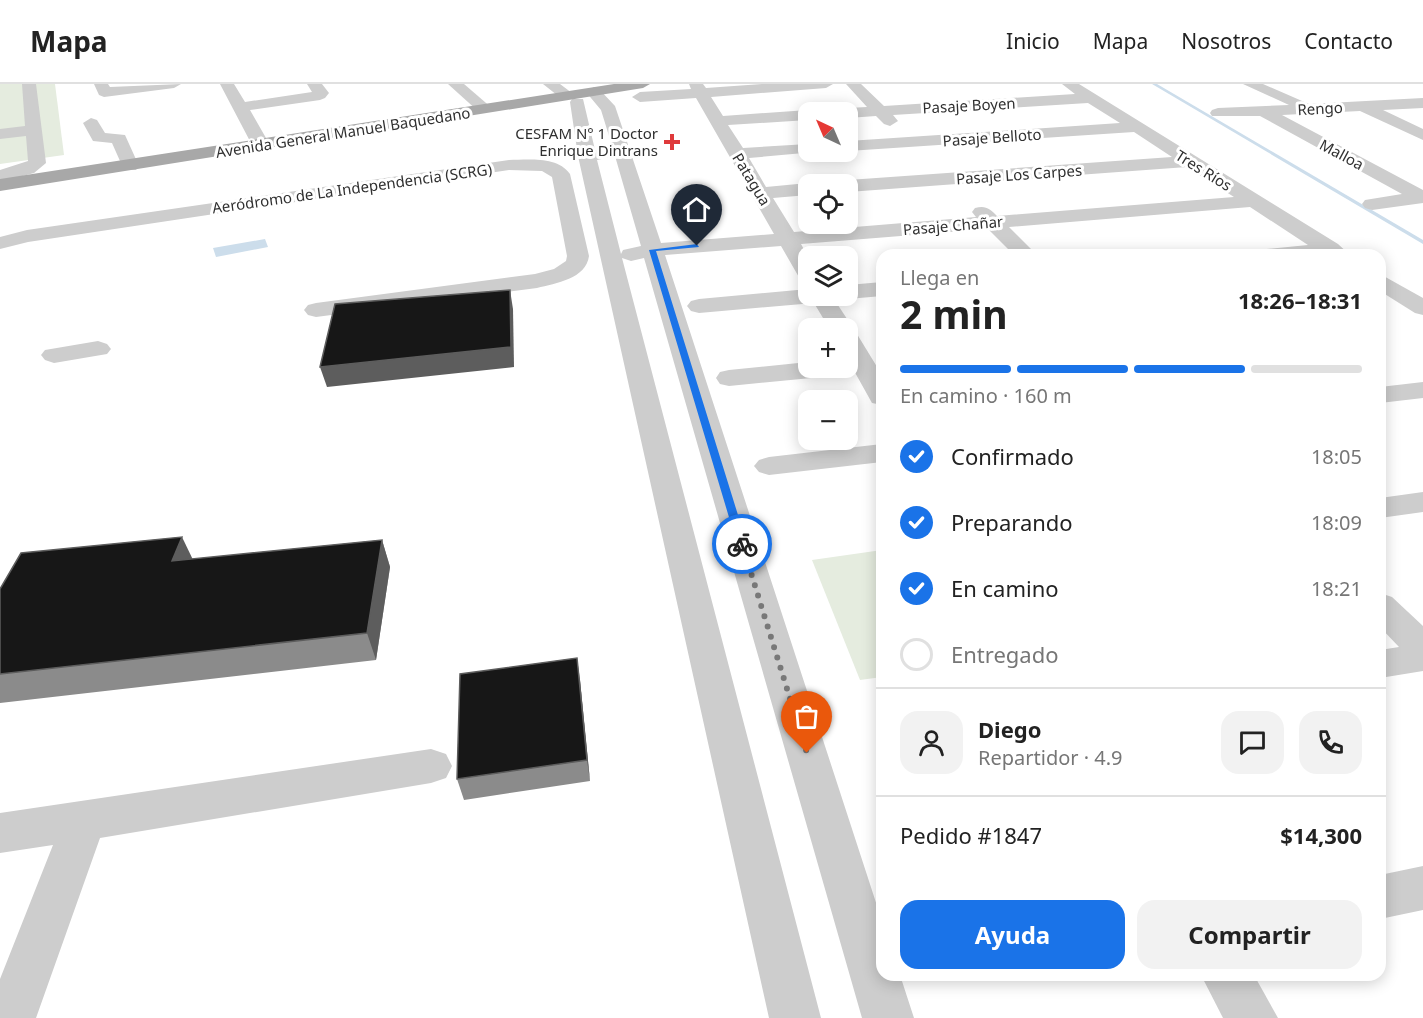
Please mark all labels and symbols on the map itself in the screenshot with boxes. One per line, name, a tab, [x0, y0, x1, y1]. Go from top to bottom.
street label: Pasaje Boyen	[922, 93, 1016, 117]
street label: Rengo	[1297, 97, 1343, 119]
street label: Avenida General Manuel Baquedano	[214, 102, 472, 162]
north arrow	[798, 102, 858, 162]
place label: CESFAM N° 1 Doctor Enrique Dintrans	[515, 123, 658, 160]
street label: Pasaje Belloto	[942, 124, 1042, 150]
marker: CESFAM N° 1 Doctor Enrique Dintrans	[663, 133, 681, 151]
street label: Malloa	[1316, 134, 1368, 174]
street label: Tres Ríos	[1172, 145, 1236, 195]
street label: Patagua	[728, 149, 776, 209]
street label: Aeródromo de La Independencia (SCRG)	[211, 158, 493, 218]
street label: Pasaje Los Carpes	[955, 160, 1083, 188]
pin	[671, 184, 722, 246]
street label: Pasaje Chañar	[902, 211, 1004, 239]
courier	[712, 514, 772, 574]
pin	[781, 691, 832, 753]

